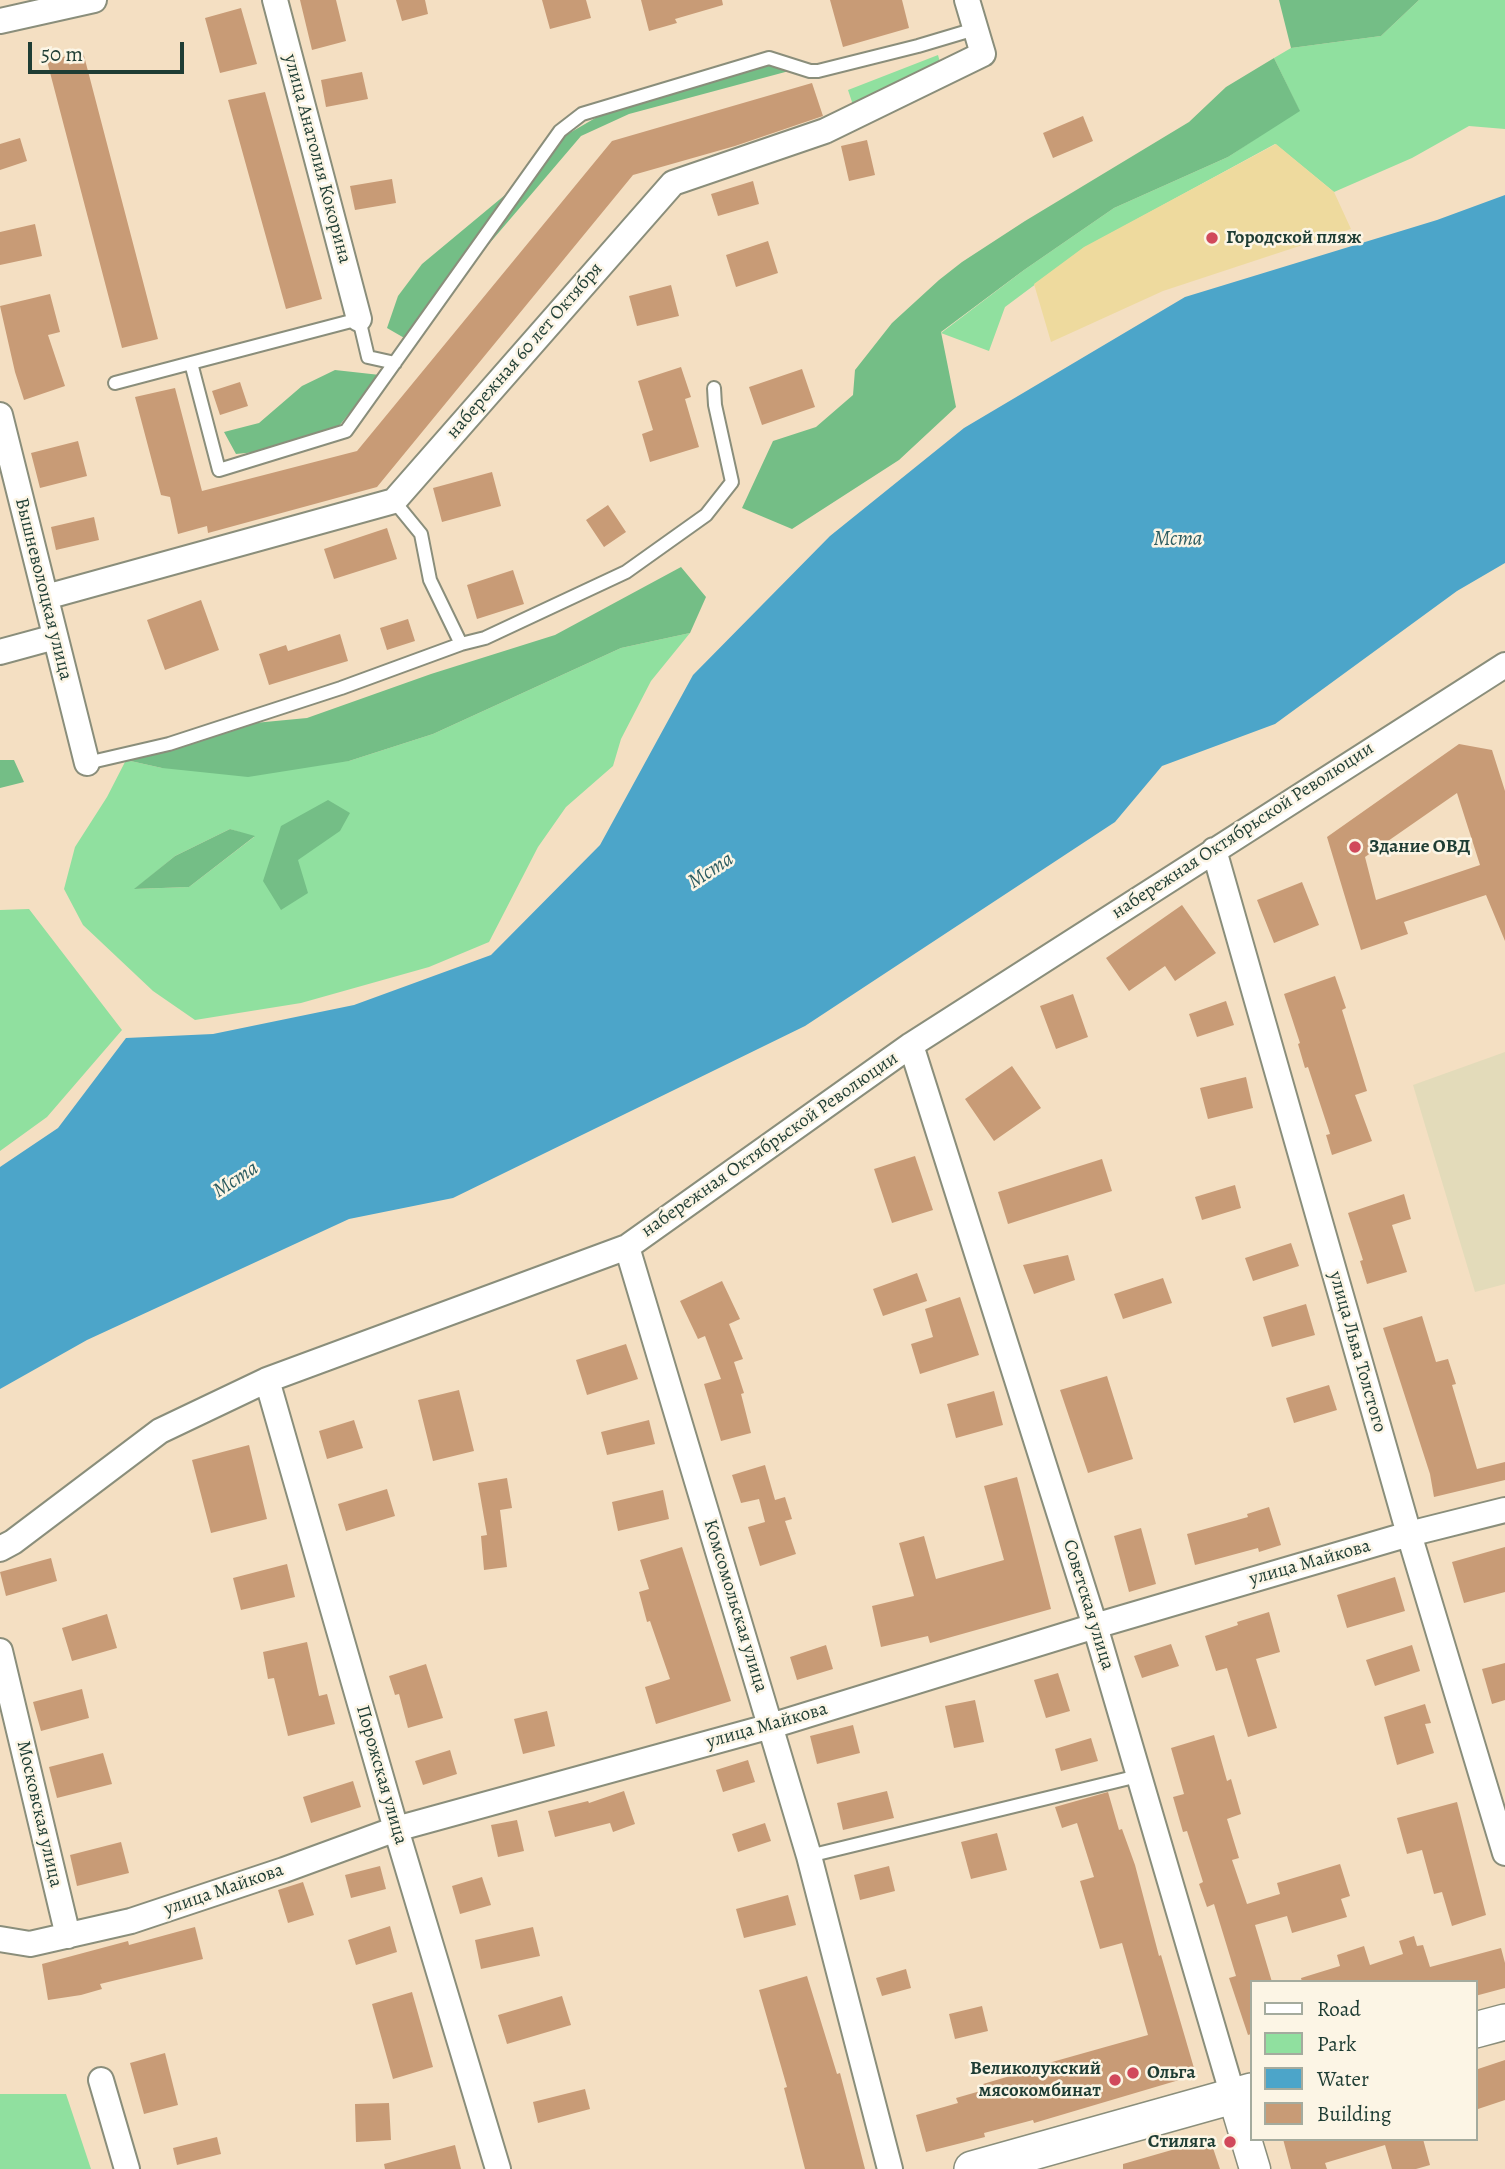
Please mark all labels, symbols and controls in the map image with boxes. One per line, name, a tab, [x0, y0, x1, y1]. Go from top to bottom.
scale bar	[32, 28, 187, 72]
text: 50 m	[41, 40, 83, 68]
street label: улица Анатолия Кокорина	[278, 52, 356, 266]
place label: Городской пляж	[1226, 227, 1361, 249]
marker: Городской пляж	[1204, 230, 1220, 246]
street label: набережная 60 лет Октября	[442, 258, 608, 444]
street label: Вышневолоцкая улица	[9, 496, 77, 682]
water label: Мста	[1153, 527, 1203, 553]
street label: набережная Октябрьской Революции	[1108, 738, 1378, 924]
place label: Здание ОВД	[1369, 836, 1471, 858]
marker: Здание ОВД	[1347, 839, 1363, 855]
water label: Мста	[684, 847, 738, 895]
street label: набережная Октябрьской Революции	[637, 1047, 903, 1243]
water label: Мста	[209, 1156, 263, 1204]
street label: улица Льва Толстого	[1323, 1269, 1391, 1435]
street label: Комсомольская улица	[698, 1517, 772, 1695]
street label: улица Майкова	[1247, 1535, 1373, 1591]
street label: Советская улица	[1057, 1537, 1119, 1673]
street label: улица Майкова	[704, 1698, 830, 1754]
street label: Порожская улица	[350, 1703, 412, 1847]
street label: Московская улица	[11, 1739, 67, 1889]
street label: улица Майкова	[161, 1859, 287, 1921]
legend	[1250, 1980, 1477, 2141]
text: Road	[1317, 1995, 1361, 2023]
text: Park	[1317, 2030, 1356, 2058]
place label: Великолукский мясокомбинат	[970, 2058, 1101, 2102]
place label: Ольга	[1147, 2062, 1196, 2084]
marker: Ольга	[1125, 2065, 1141, 2081]
text: Water	[1317, 2065, 1369, 2093]
marker: Великолукский мясокомбинат	[1107, 2072, 1123, 2088]
text: Building	[1317, 2100, 1391, 2128]
place label: Стиляга	[1148, 2131, 1216, 2153]
marker: Стиляга	[1222, 2134, 1238, 2150]

